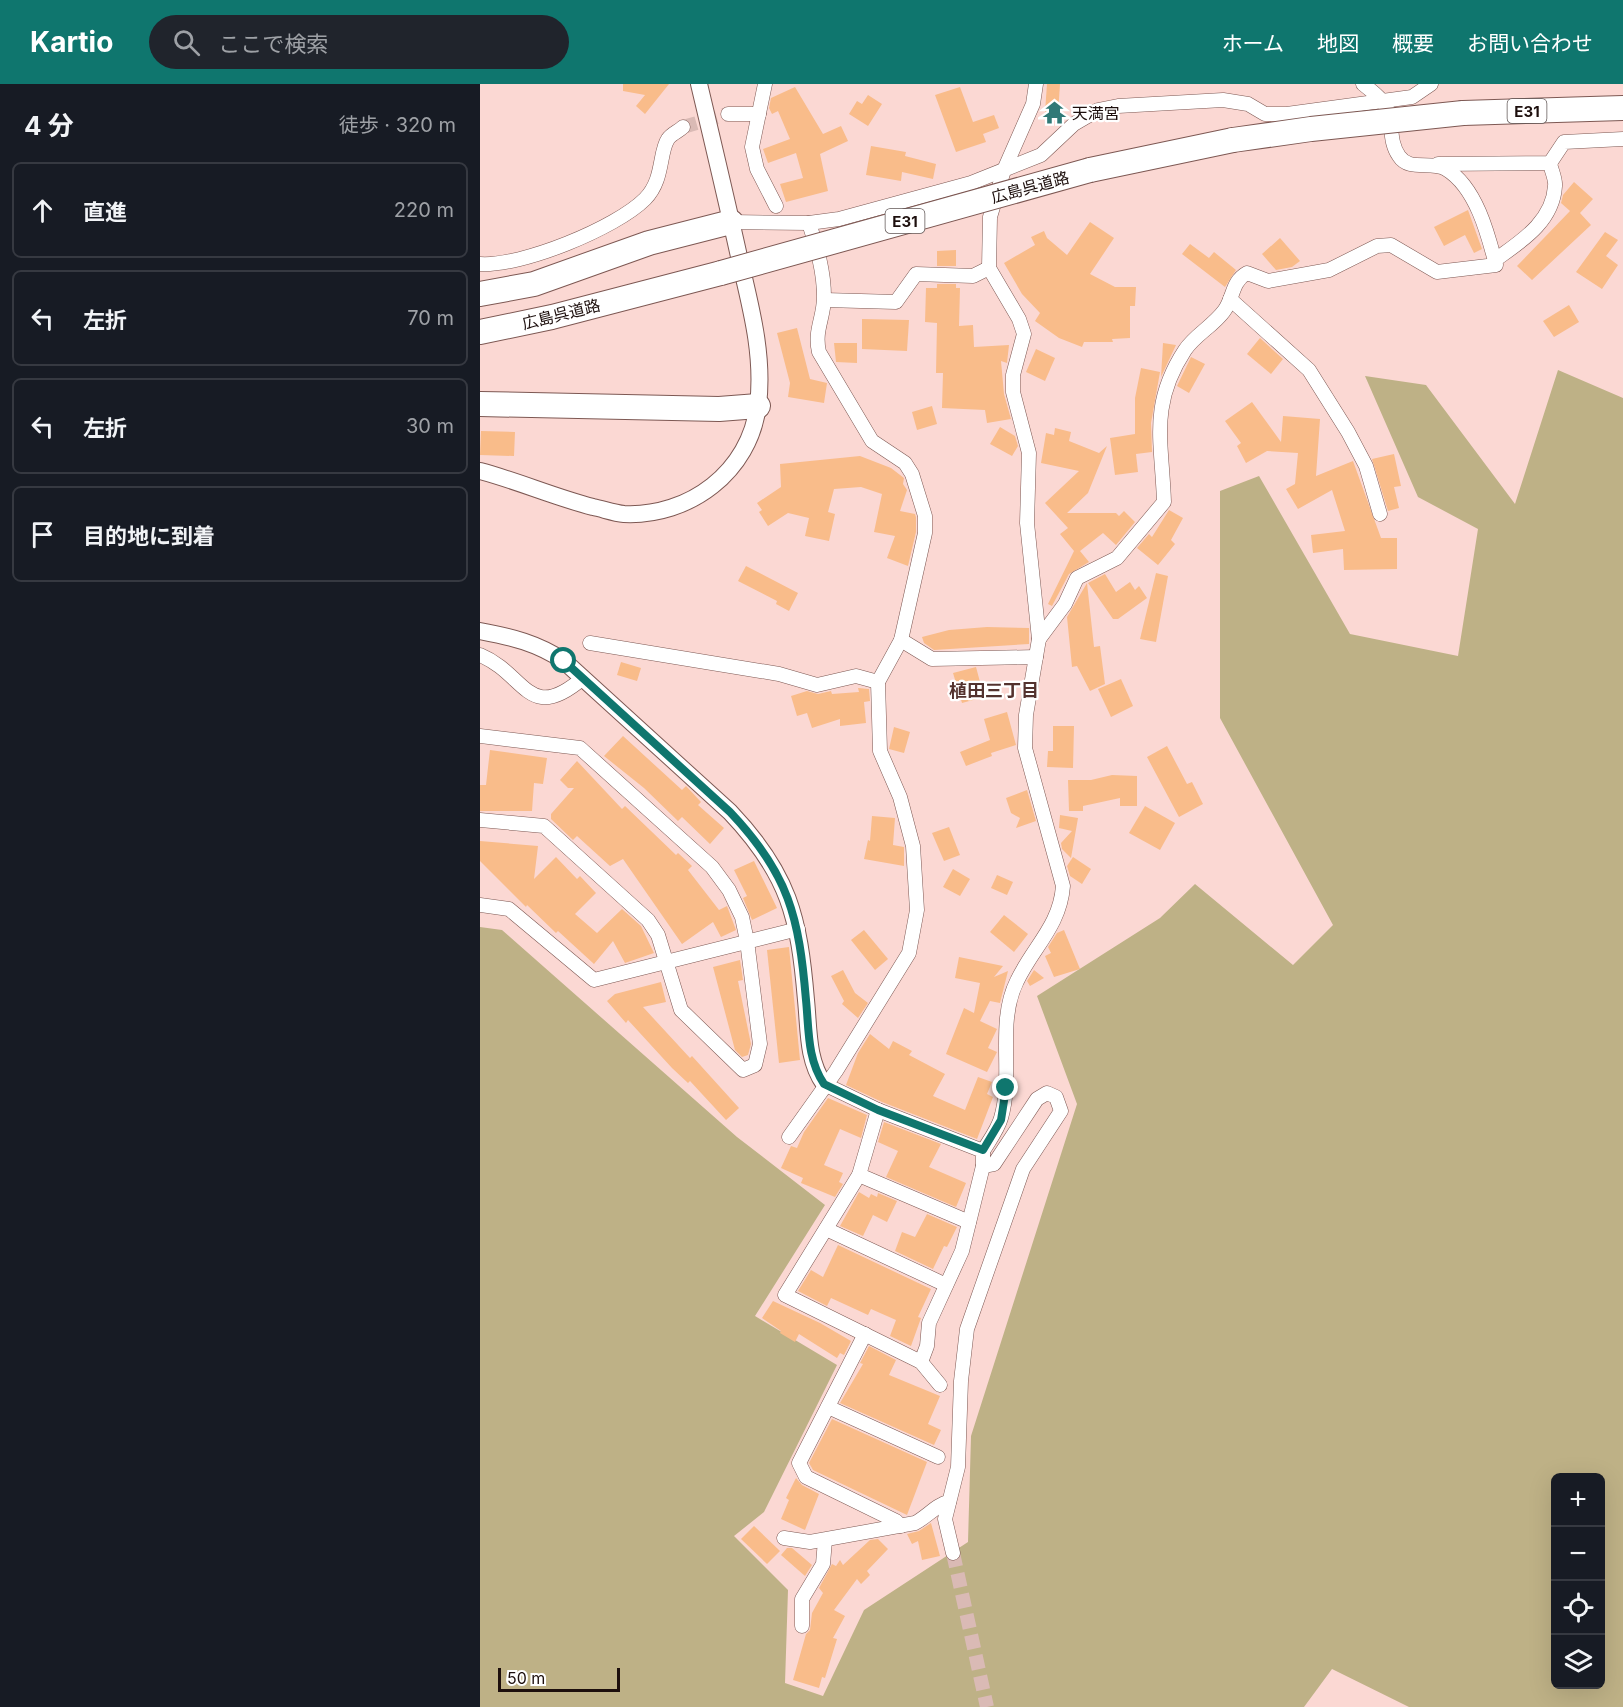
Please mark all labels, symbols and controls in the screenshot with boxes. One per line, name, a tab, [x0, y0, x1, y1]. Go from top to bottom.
search box	[149, 15, 569, 69]
text: Kartio	[30, 25, 113, 59]
icon: search	[170, 26, 203, 59]
text: ここで検索	[218, 31, 328, 57]
text: ホーム	[1222, 31, 1284, 56]
text: 地図	[1317, 31, 1359, 56]
text: 概要	[1392, 31, 1434, 56]
text: お問い合わせ	[1467, 31, 1593, 56]
road number: E31	[1508, 99, 1546, 123]
temple icon: 天満宮	[1041, 100, 1067, 126]
place label: 天満宮	[1072, 103, 1120, 123]
text: 4 分	[24, 110, 74, 141]
text: 徒歩 · 320 m	[339, 113, 456, 137]
street label: 広島呉道路	[989, 167, 1071, 207]
icon: ahead	[26, 194, 59, 227]
text: 220 m	[394, 198, 454, 222]
text: 直進	[83, 199, 127, 225]
road number: E31	[886, 209, 924, 233]
street label: 広島呉道路	[520, 295, 602, 333]
icon: left	[26, 302, 59, 335]
text: 70 m	[407, 306, 454, 330]
text: 左折	[83, 307, 127, 333]
icon: left	[26, 410, 59, 443]
text: 30 m	[406, 414, 454, 438]
text: 左折	[83, 415, 127, 441]
icon: arrive	[26, 518, 59, 551]
text: 目的地に到着	[83, 523, 215, 549]
route start	[550, 647, 576, 673]
district label: 植田三丁目	[949, 680, 1039, 701]
route end	[992, 1074, 1018, 1100]
map controls	[1551, 1473, 1605, 1689]
button: +	[1551, 1473, 1605, 1527]
button: −	[1551, 1527, 1605, 1581]
button: locate	[1551, 1581, 1605, 1635]
button: layers	[1551, 1635, 1605, 1689]
scale bar	[498, 1665, 620, 1692]
text: 50 m	[507, 1668, 545, 1688]

